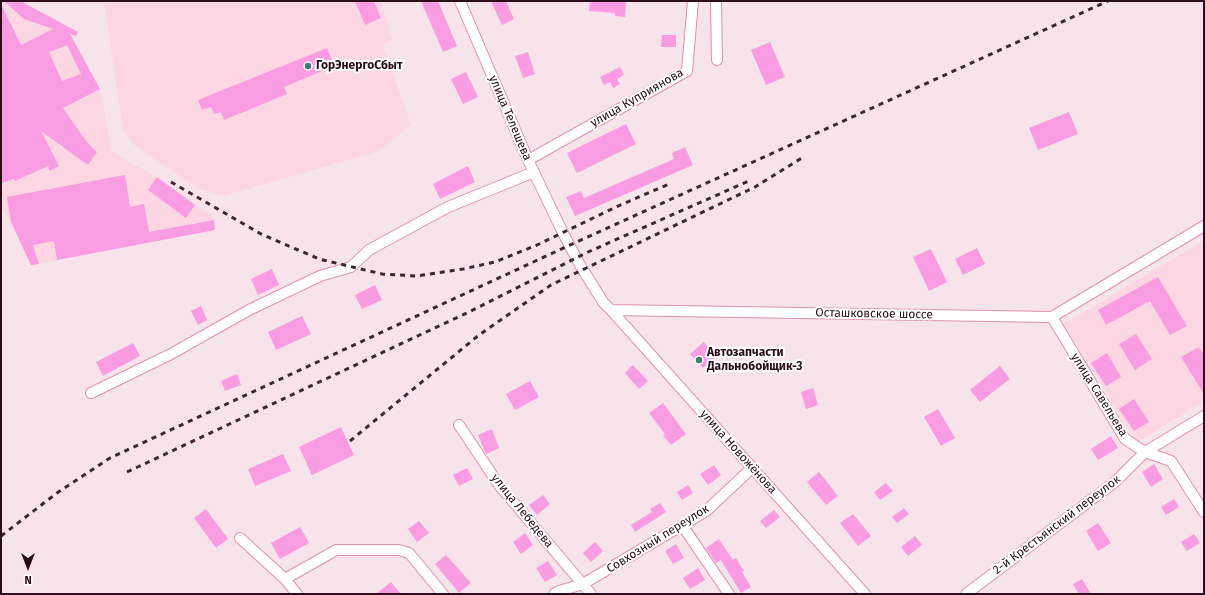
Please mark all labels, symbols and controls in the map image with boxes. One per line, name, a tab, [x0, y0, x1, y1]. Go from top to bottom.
place label: ГорЭнергоСбыт	[316, 59, 403, 73]
marker: ГорЭнергоСбыт	[303, 61, 313, 71]
street label: улица Куприянова	[588, 66, 686, 130]
street label: улица Телешева	[486, 73, 534, 163]
street label: Осташковское шоссе	[815, 306, 933, 322]
place label: Автозапчасти Дальнобойщик-3	[707, 346, 802, 374]
street label: улица Савельева	[1068, 351, 1130, 439]
marker: Автозапчасти Дальнобойщик-3	[694, 355, 704, 365]
street label: улица Новожёнова	[697, 407, 779, 497]
street label: улица Лебедева	[488, 471, 556, 551]
street label: 2-й Крестьянский переулок	[991, 472, 1123, 578]
street label: Совхозный переулок	[604, 502, 712, 576]
north arrow	[8, 547, 48, 587]
text: N	[24, 573, 32, 586]

